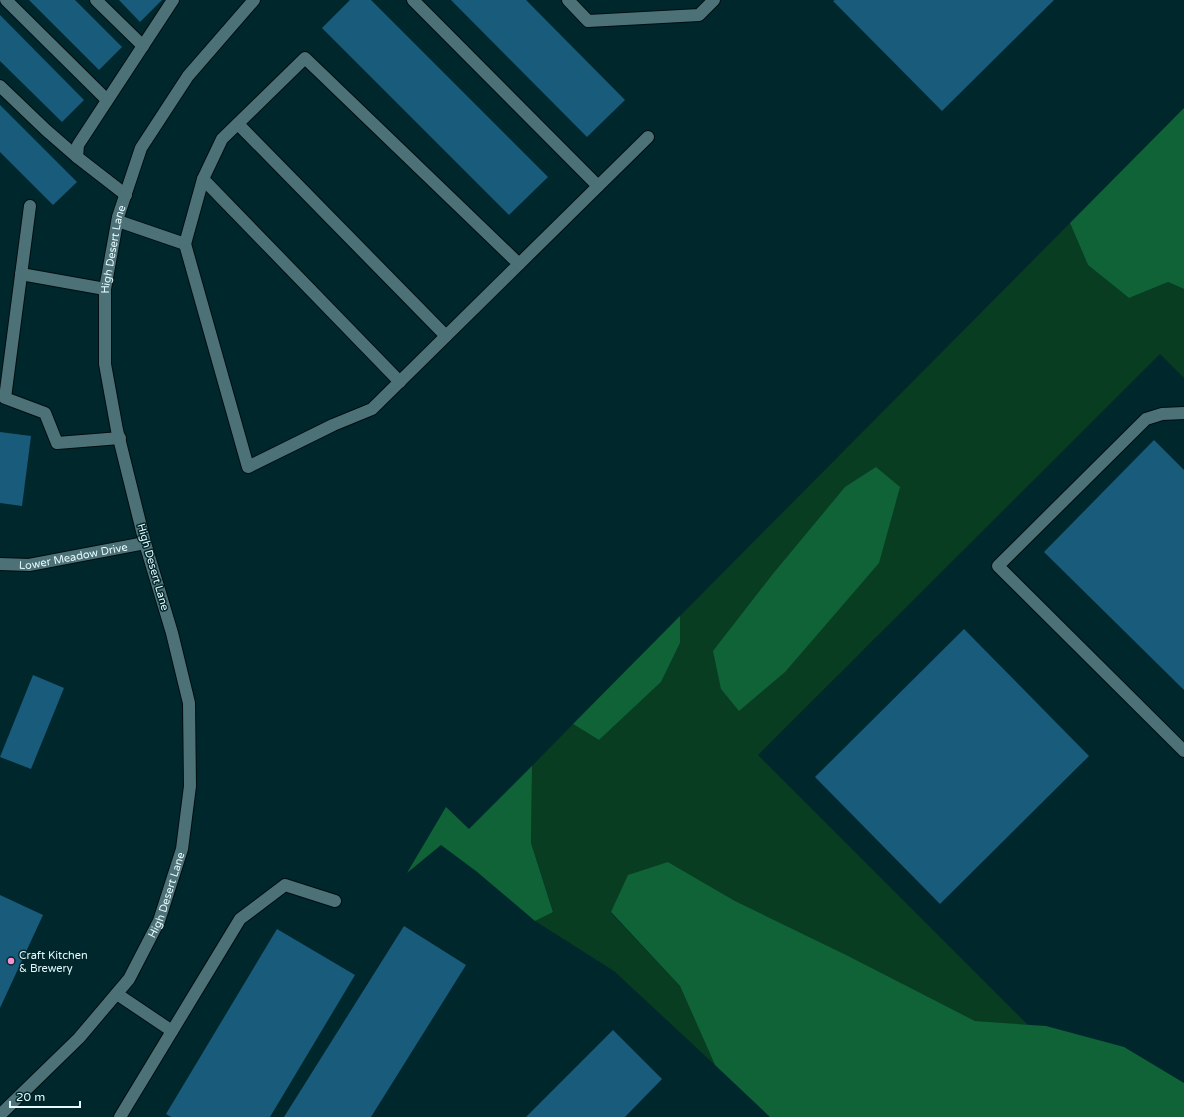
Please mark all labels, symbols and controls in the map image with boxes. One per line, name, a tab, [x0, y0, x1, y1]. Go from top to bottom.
street label: High Desert Lane	[99, 203, 128, 294]
street label: High Desert Lane	[134, 522, 172, 612]
street label: Lower Meadow Drive	[19, 540, 129, 572]
street label: High Desert Lane	[145, 850, 187, 940]
place label: Craft Kitchen & Brewery	[19, 949, 88, 975]
marker: Craft Kitchen & Brewery	[6, 956, 16, 966]
scale bar	[10, 1083, 80, 1109]
text: 20 m	[16, 1090, 45, 1104]

